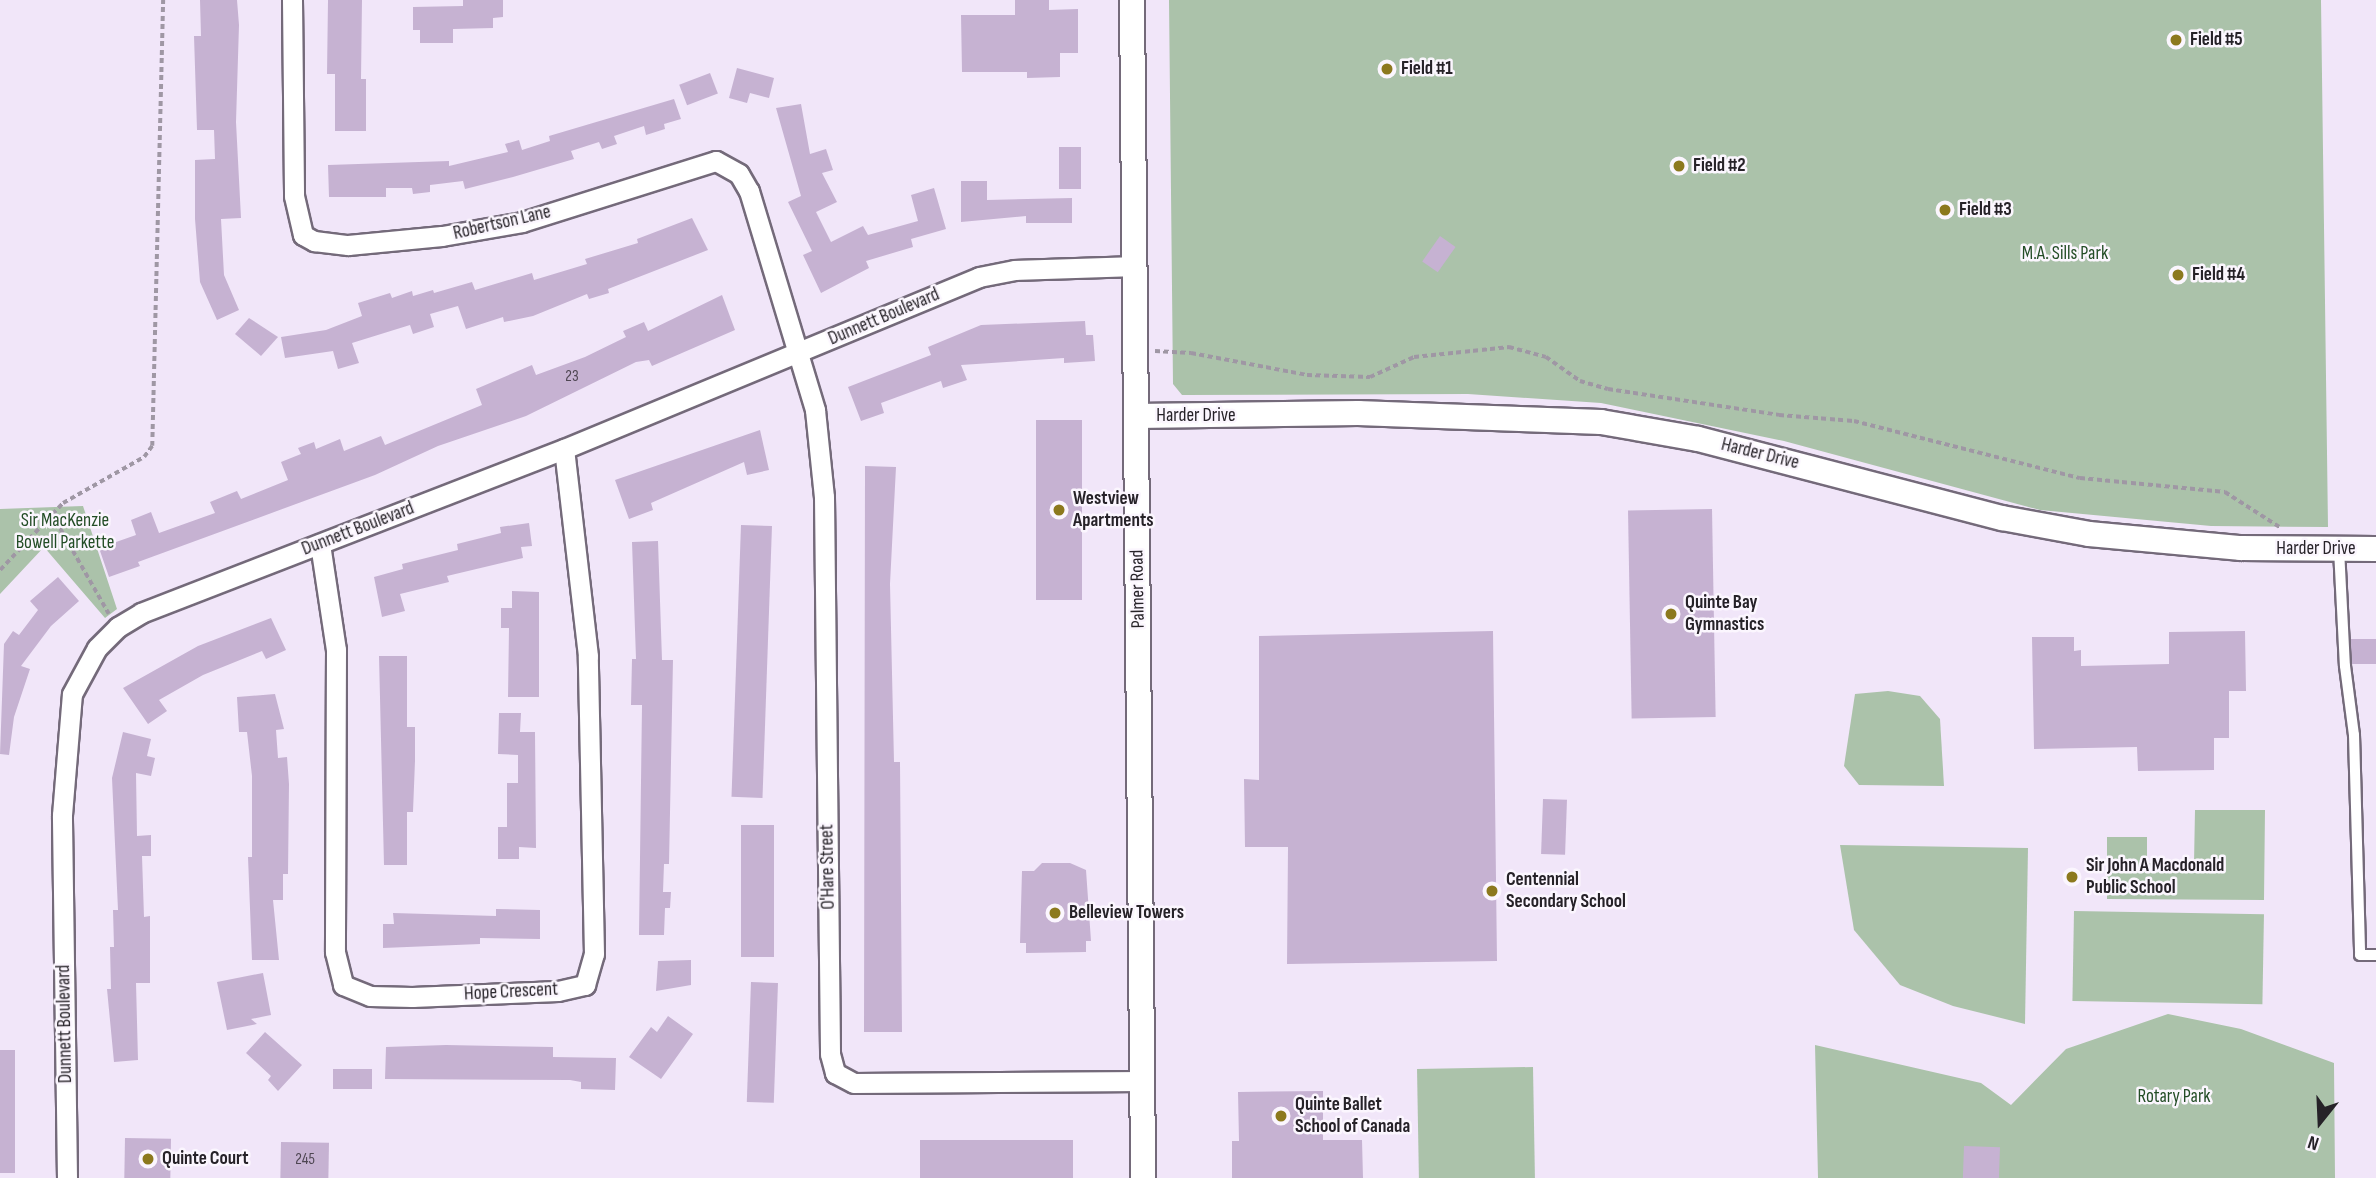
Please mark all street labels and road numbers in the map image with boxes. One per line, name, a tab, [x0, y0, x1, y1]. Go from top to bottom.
street label: Robertson Lane	[451, 201, 553, 245]
street label: Dunnett Boulevard	[825, 283, 943, 351]
street label: Harder Drive	[1156, 405, 1236, 427]
street label: Harder Drive	[1719, 433, 1801, 475]
street label: Dunnett Boulevard	[299, 497, 417, 561]
street label: Harder Drive	[2276, 538, 2356, 560]
street label: Palmer Road	[1126, 550, 1150, 628]
street label: O'Hare Street	[816, 824, 840, 910]
street label: Dunnett Boulevard	[53, 965, 77, 1083]
street label: Hope Crescent	[463, 978, 559, 1006]

